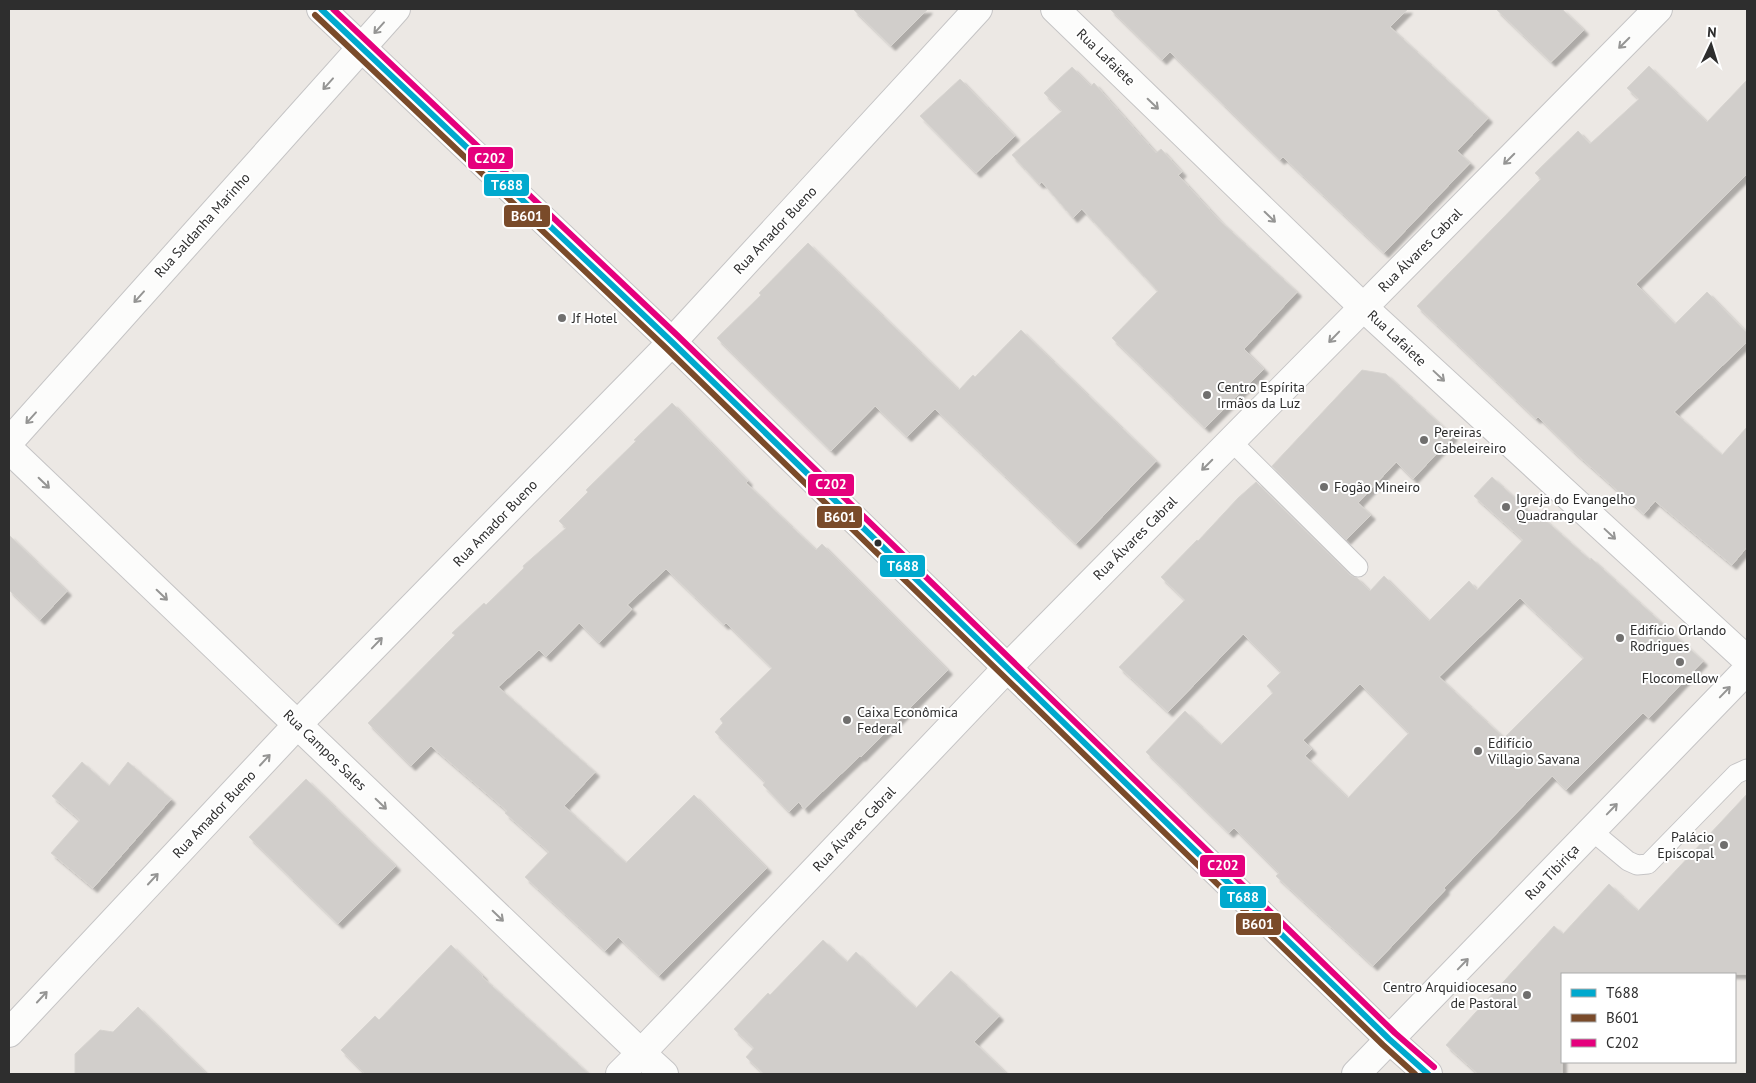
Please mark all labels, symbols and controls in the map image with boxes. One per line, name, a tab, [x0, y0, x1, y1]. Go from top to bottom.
north arrow	[1686, 20, 1736, 70]
one-way arrow	[373, 22, 384, 35]
text: N	[1707, 23, 1717, 41]
street label: Rua Lafaiete	[1073, 25, 1139, 89]
one-way arrow	[1618, 37, 1630, 49]
one-way arrow	[323, 78, 334, 91]
one-way arrow	[1147, 97, 1159, 109]
line badge: C202	[467, 146, 514, 170]
text: C202	[474, 149, 506, 167]
one-way arrow	[1503, 153, 1515, 165]
street label: Rua Saldanha Marinho	[150, 169, 254, 281]
line badge: T688	[483, 173, 530, 197]
text: T688	[491, 176, 523, 194]
street label: Rua Amador Bueno	[730, 182, 820, 278]
line badge: B601	[503, 204, 551, 228]
street label: Rua Álvares Cabral	[1374, 204, 1466, 296]
text: B601	[511, 207, 543, 225]
one-way arrow	[1264, 211, 1276, 223]
one-way arrow	[133, 290, 145, 303]
street label: Rua Lafaiete	[1364, 306, 1430, 370]
place label: Jf Hotel	[571, 309, 617, 327]
marker: Jf Hotel	[556, 312, 568, 324]
one-way arrow	[1328, 330, 1340, 342]
one-way arrow	[1432, 370, 1445, 382]
place label: Centro Espírita Irmãos da Luz	[1217, 378, 1305, 412]
marker: Centro Espírita Irmãos da Luz	[1201, 389, 1213, 401]
one-way arrow	[25, 411, 36, 424]
place label: Pereiras Cabeleireiro	[1434, 423, 1506, 457]
marker: Pereiras Cabeleireiro	[1418, 434, 1430, 446]
one-way arrow	[1201, 459, 1214, 471]
line badge: C202	[807, 473, 855, 497]
text: C202	[815, 475, 847, 493]
street label: Rua Amador Bueno	[449, 476, 541, 570]
one-way arrow	[38, 477, 50, 489]
place label: Fogão Mineiro	[1334, 478, 1420, 496]
marker: Fogão Mineiro	[1318, 481, 1330, 493]
place label: Igreja do Evangelho Quadrangular	[1516, 490, 1635, 524]
street label: Rua Álvares Cabral	[1089, 492, 1181, 584]
marker: Igreja do Evangelho Quadrangular	[1500, 501, 1512, 513]
line badge: B601	[816, 505, 863, 529]
text: B601	[824, 508, 856, 526]
one-way arrow	[1604, 528, 1617, 540]
unlabelled marker	[873, 538, 883, 548]
line badge: T688	[879, 554, 926, 578]
text: T688	[887, 557, 919, 575]
one-way arrow	[156, 589, 168, 601]
place label: Edifício Orlando Rodrigues	[1630, 621, 1726, 655]
marker: Edifício Orlando Rodrigues	[1614, 632, 1626, 644]
one-way arrow	[371, 637, 383, 649]
marker: Flocomellow	[1674, 656, 1686, 668]
place label: Flocomellow	[1642, 669, 1719, 687]
one-way arrow	[1719, 686, 1731, 699]
place label: Caixa Econômica Federal	[857, 703, 958, 737]
street label: Rua Campos Sales	[280, 706, 370, 794]
marker: Caixa Econômica Federal	[841, 714, 853, 726]
place label: Edifício Villagio Savana	[1487, 734, 1580, 768]
marker: Edifício Villagio Savana	[1472, 745, 1484, 757]
one-way arrow	[259, 754, 271, 767]
street label: Rua Amador Bueno	[169, 766, 259, 862]
street label: Rua Álvares Cabral	[809, 783, 899, 875]
one-way arrow	[374, 797, 386, 809]
one-way arrow	[1606, 803, 1618, 815]
place label: Palácio Episcopal	[1657, 828, 1714, 862]
marker: Palácio Episcopal	[1718, 839, 1730, 851]
street label: Rua Tibiriça	[1521, 840, 1583, 904]
line badge: C202	[1199, 854, 1246, 878]
text: C202	[1207, 856, 1239, 874]
one-way arrow	[148, 872, 159, 885]
line badge: T688	[1219, 885, 1267, 909]
text: T688	[1227, 888, 1259, 906]
one-way arrow	[492, 910, 504, 922]
line badge: B601	[1235, 912, 1282, 936]
text: B601	[1242, 915, 1274, 933]
one-way arrow	[1457, 957, 1469, 970]
legend	[1561, 973, 1736, 1063]
place label: Centro Arquidiocesano de Pastoral	[1383, 978, 1517, 1012]
text: T688	[1606, 983, 1639, 1002]
marker: Centro Arquidiocesano de Pastoral	[1521, 989, 1533, 1001]
one-way arrow	[36, 991, 48, 1004]
text: B601	[1606, 1008, 1639, 1027]
text: C202	[1606, 1033, 1639, 1052]

